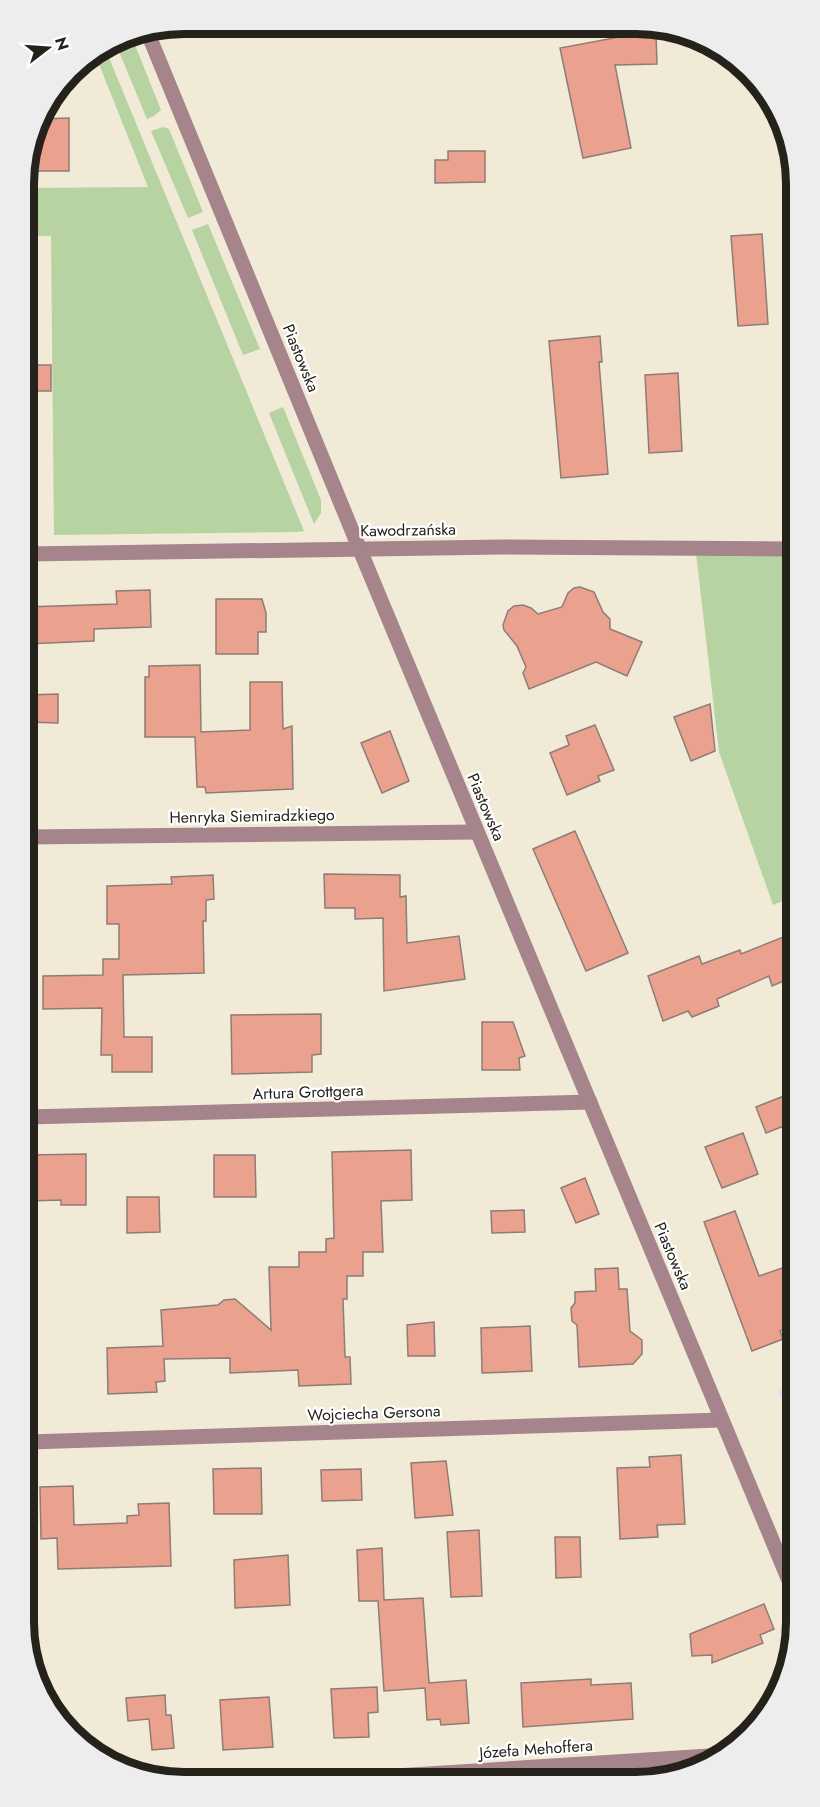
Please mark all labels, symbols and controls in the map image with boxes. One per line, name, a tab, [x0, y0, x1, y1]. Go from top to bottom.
north arrow	[18, 18, 78, 78]
text: N	[49, 34, 75, 53]
street label: Piastowska	[277, 321, 325, 395]
street label: Kawodrzańska	[360, 518, 456, 542]
street label: Piastowska	[461, 770, 511, 844]
street label: Henryka Siemiradzkiego	[169, 803, 335, 829]
street label: Artura Grottgera	[252, 1079, 364, 1105]
street label: Piastowska	[648, 1219, 698, 1293]
street label: Wojciecha Gersona	[307, 1399, 441, 1427]
street label: Józefa Mehoffera	[476, 1734, 594, 1765]

